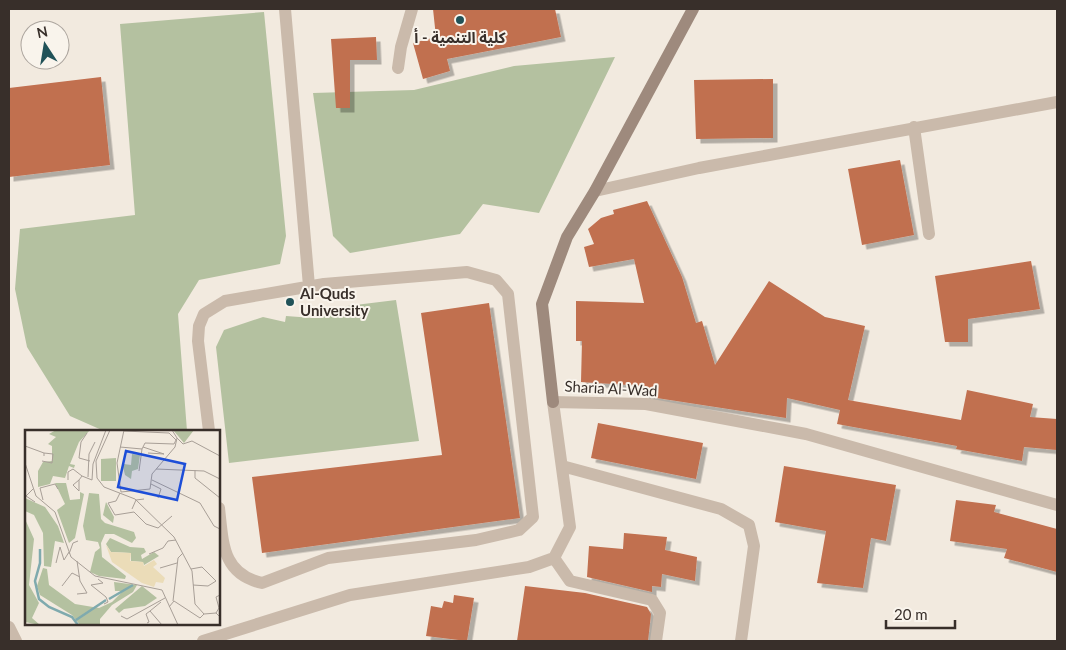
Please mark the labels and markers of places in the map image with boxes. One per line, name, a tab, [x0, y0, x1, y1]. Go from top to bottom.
marker: كلية التنمية - أ	[454, 14, 466, 26]
place label: كلية التنمية - أ	[414, 28, 506, 46]
place label: Al-Quds University	[299, 284, 368, 319]
marker: Al-Quds University	[284, 296, 296, 308]

